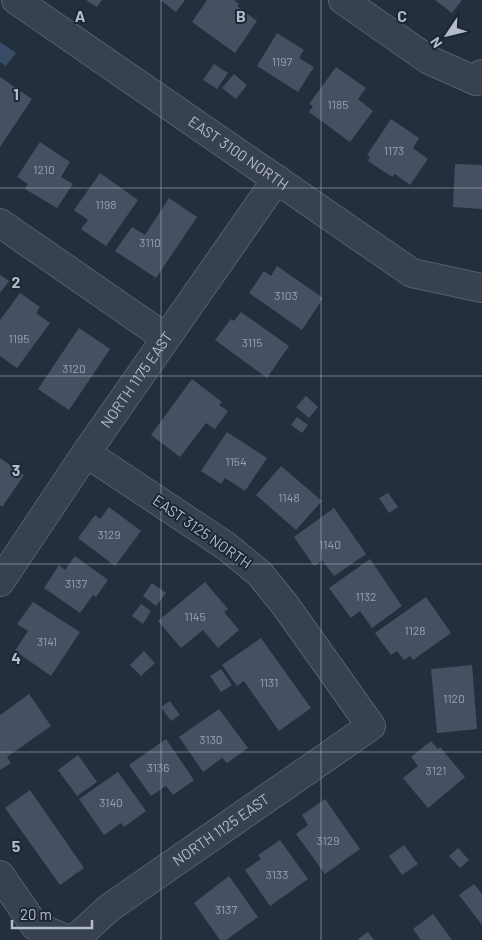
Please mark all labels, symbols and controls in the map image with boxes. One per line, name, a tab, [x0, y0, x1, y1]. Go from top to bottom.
text: A	[75, 6, 86, 25]
text: B	[236, 6, 246, 25]
text: C	[397, 6, 407, 25]
north arrow	[422, 10, 472, 60]
text: N	[426, 34, 446, 51]
house number: 1197	[272, 54, 293, 68]
text: 1	[13, 84, 19, 103]
house number: 1185	[328, 97, 348, 111]
street label: EAST 3100 NORTH	[185, 112, 292, 193]
house number: 1173	[384, 143, 404, 157]
house number: 1210	[33, 162, 55, 176]
house number: 1198	[96, 197, 116, 211]
house number: 3110	[139, 235, 161, 249]
text: 2	[12, 272, 21, 291]
house number: 3103	[274, 288, 298, 302]
street label: NORTH 1175 EAST	[96, 328, 176, 431]
house number: 1195	[9, 331, 29, 345]
house number: 3115	[242, 335, 262, 349]
house number: 3120	[62, 361, 86, 375]
house number: 1154	[225, 454, 247, 468]
text: 3	[12, 460, 20, 479]
street label: EAST 3125 NORTH	[150, 490, 255, 572]
house number: 1148	[278, 490, 300, 504]
house number: 3129	[98, 527, 120, 541]
house number: 1140	[319, 537, 341, 551]
house number: 3137	[65, 576, 87, 590]
house number: 1132	[355, 589, 377, 603]
house number: 1145	[184, 609, 206, 623]
house number: 1128	[404, 623, 426, 637]
house number: 3141	[37, 634, 57, 648]
text: 4	[11, 648, 21, 667]
house number: 1131	[260, 675, 278, 689]
house number: 1120	[443, 691, 465, 705]
house number: 3130	[199, 732, 223, 746]
house number: 3136	[147, 760, 169, 774]
house number: 3121	[426, 763, 446, 777]
street label: NORTH 1125 EAST	[169, 789, 273, 869]
house number: 3140	[99, 795, 123, 809]
house number: 3129	[317, 833, 339, 847]
text: 5	[12, 836, 21, 855]
house number: 3133	[266, 867, 288, 881]
scale bar	[12, 898, 92, 930]
house number: 3137	[215, 902, 237, 916]
text: 20 m	[20, 905, 52, 923]

